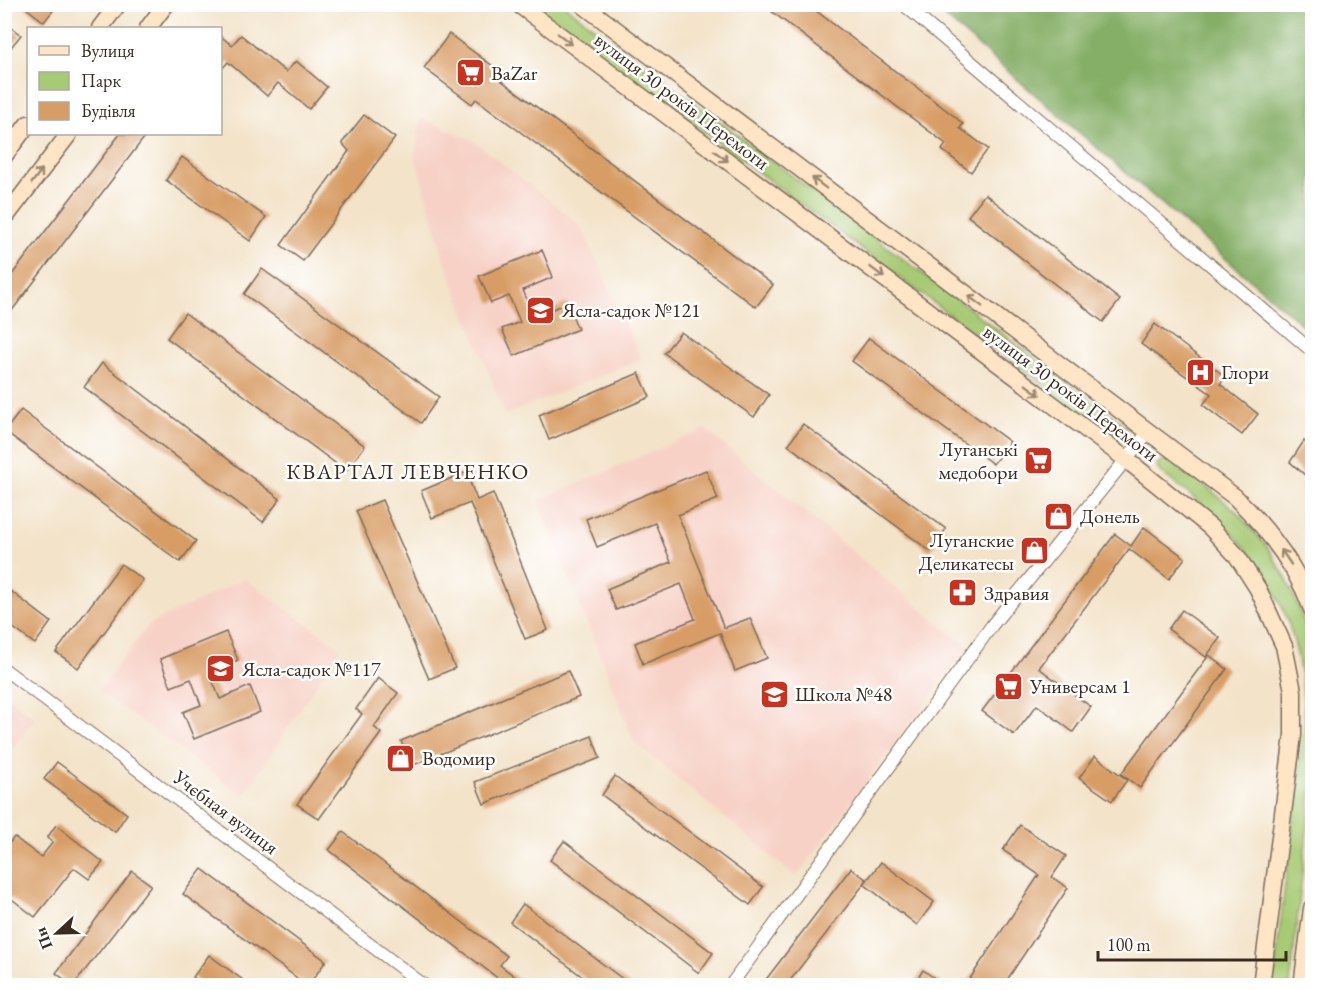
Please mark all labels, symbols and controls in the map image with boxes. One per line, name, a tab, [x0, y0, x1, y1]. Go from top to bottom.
legend	[27, 27, 222, 135]
street label: вулиця 30 років Перемоги	[589, 27, 775, 176]
one-way arrow	[556, 33, 572, 46]
text: Вулиця	[81, 39, 134, 62]
supermarket icon: BaZar	[454, 57, 486, 89]
place label: BaZar	[491, 60, 538, 86]
text: Парк	[81, 69, 121, 92]
text: Будівля	[81, 99, 136, 122]
one-way arrow	[713, 150, 729, 162]
one-way arrow	[30, 169, 43, 185]
one-way arrow	[812, 177, 828, 190]
one-way arrow	[869, 266, 885, 279]
school or university icon: Ясла-садок №121	[525, 294, 557, 326]
one-way arrow	[968, 294, 984, 307]
place label: Ясла-садок №121	[561, 297, 701, 323]
street label: вулиця 30 років Перемоги	[978, 319, 1164, 468]
hospital icon: Глори	[1184, 356, 1216, 388]
place label: Глори	[1221, 359, 1269, 385]
one-way arrow	[1025, 383, 1041, 396]
place label: Луганські медобори	[938, 436, 1018, 485]
supermarket icon: Луганські медобори	[1023, 445, 1055, 477]
district label: КВАРТАЛ ЛЕВЧЕНКО	[286, 457, 530, 486]
shop icon: Донель	[1043, 500, 1075, 532]
place label: Донель	[1080, 503, 1140, 529]
place label: Луганские Деликатесы	[919, 527, 1014, 576]
shop icon: Луганские Деликатесы	[1019, 535, 1051, 567]
one-way arrow	[1280, 550, 1292, 566]
pharmacy icon: Здравия	[947, 577, 979, 609]
place label: Здравия	[984, 580, 1049, 606]
school or university icon: Ясла-садок №117	[205, 653, 237, 685]
place label: Ясла-садок №117	[241, 656, 381, 682]
supermarket icon: Универсам 1	[993, 670, 1025, 702]
place label: Универсам 1	[1029, 673, 1131, 699]
school or university icon: Школа №48	[758, 678, 790, 710]
place label: Школа №48	[795, 681, 892, 707]
shop icon: Водомир	[385, 742, 417, 774]
place label: Водомир	[422, 745, 495, 771]
street label: Учєбная вулиця	[167, 763, 284, 860]
north arrow	[27, 903, 87, 963]
text: Пн	[30, 924, 57, 953]
scale bar	[1098, 924, 1286, 962]
text: 100 m	[1107, 933, 1151, 956]

